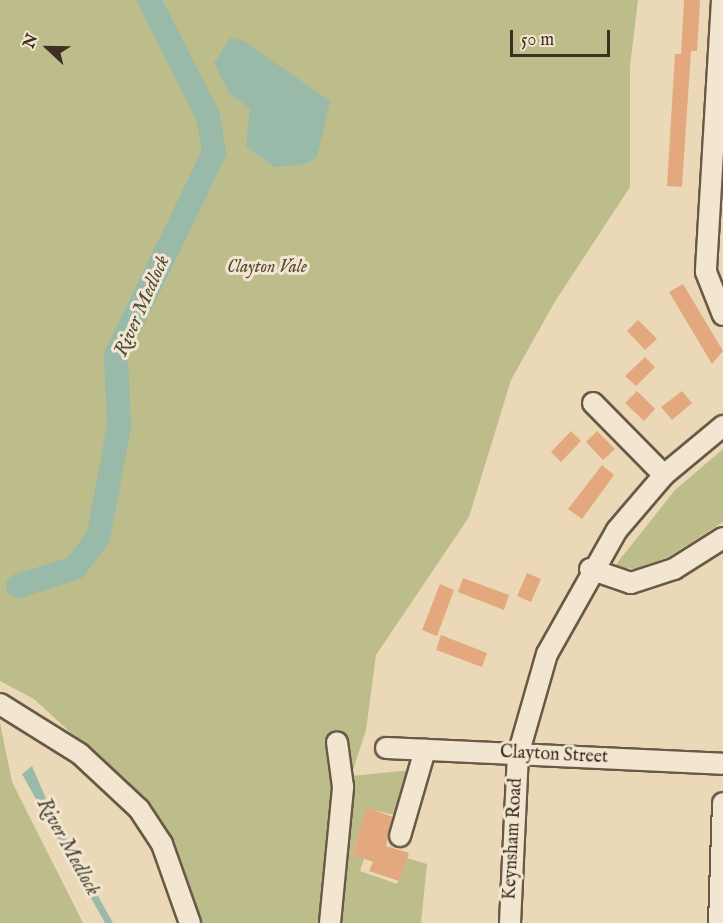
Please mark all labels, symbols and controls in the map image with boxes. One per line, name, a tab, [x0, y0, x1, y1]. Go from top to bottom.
north arrow	[18, 18, 78, 78]
scale bar	[513, 18, 614, 56]
text: 50 m	[521, 29, 554, 52]
text: N	[19, 31, 43, 51]
water label: River Medlock	[109, 252, 175, 360]
park label: Clayton Vale	[227, 257, 307, 279]
street label: Clayton Street	[499, 742, 609, 770]
street label: Keynsham Road	[500, 778, 528, 900]
water label: River Medlock	[31, 794, 105, 900]

